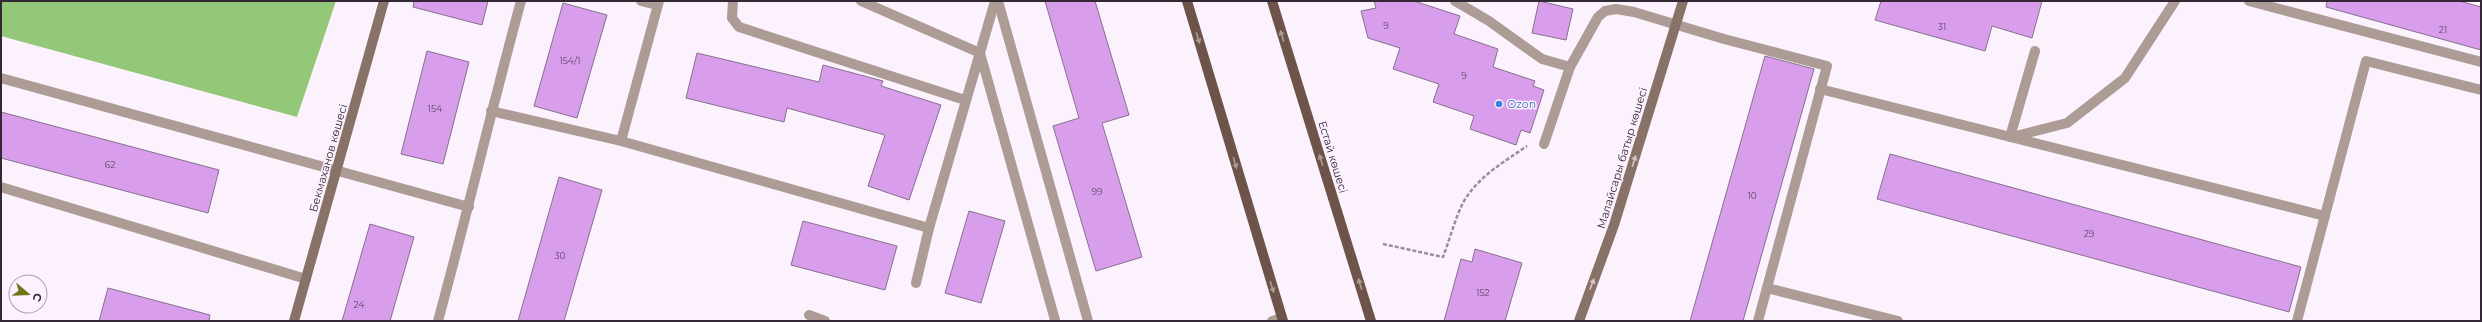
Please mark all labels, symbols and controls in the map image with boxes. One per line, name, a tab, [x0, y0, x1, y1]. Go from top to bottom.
house number: 9	[1383, 20, 1389, 31]
house number: 31	[1938, 21, 1946, 32]
house number: 21	[2439, 24, 2447, 35]
one-way arrow	[1279, 29, 1285, 41]
one-way arrow	[1195, 33, 1201, 45]
house number: 154/1	[559, 55, 581, 66]
house number: 9	[1461, 70, 1467, 81]
street label: Малайсары батыр көшесі	[1594, 86, 1650, 230]
place label: Ozon	[1507, 97, 1536, 111]
marker: Ozon	[1494, 99, 1504, 109]
street label: Бекмаханов көшесі	[306, 102, 350, 214]
house number: 154	[428, 103, 442, 114]
street label: Естай көшесі	[1315, 119, 1351, 195]
one-way arrow	[1318, 153, 1324, 165]
one-way arrow	[1631, 155, 1637, 167]
one-way arrow	[1232, 157, 1238, 169]
house number: 62	[105, 159, 115, 170]
house number: 99	[1092, 186, 1103, 197]
house number: 10	[1747, 190, 1757, 201]
house number: 29	[2084, 228, 2095, 239]
house number: 30	[554, 250, 566, 261]
north arrow	[8, 274, 48, 314]
one-way arrow	[1357, 277, 1363, 289]
one-way arrow	[1590, 278, 1596, 290]
one-way arrow	[1269, 282, 1275, 294]
house number: 152	[1476, 287, 1490, 298]
text: С	[30, 291, 45, 303]
house number: 24	[354, 299, 364, 310]

